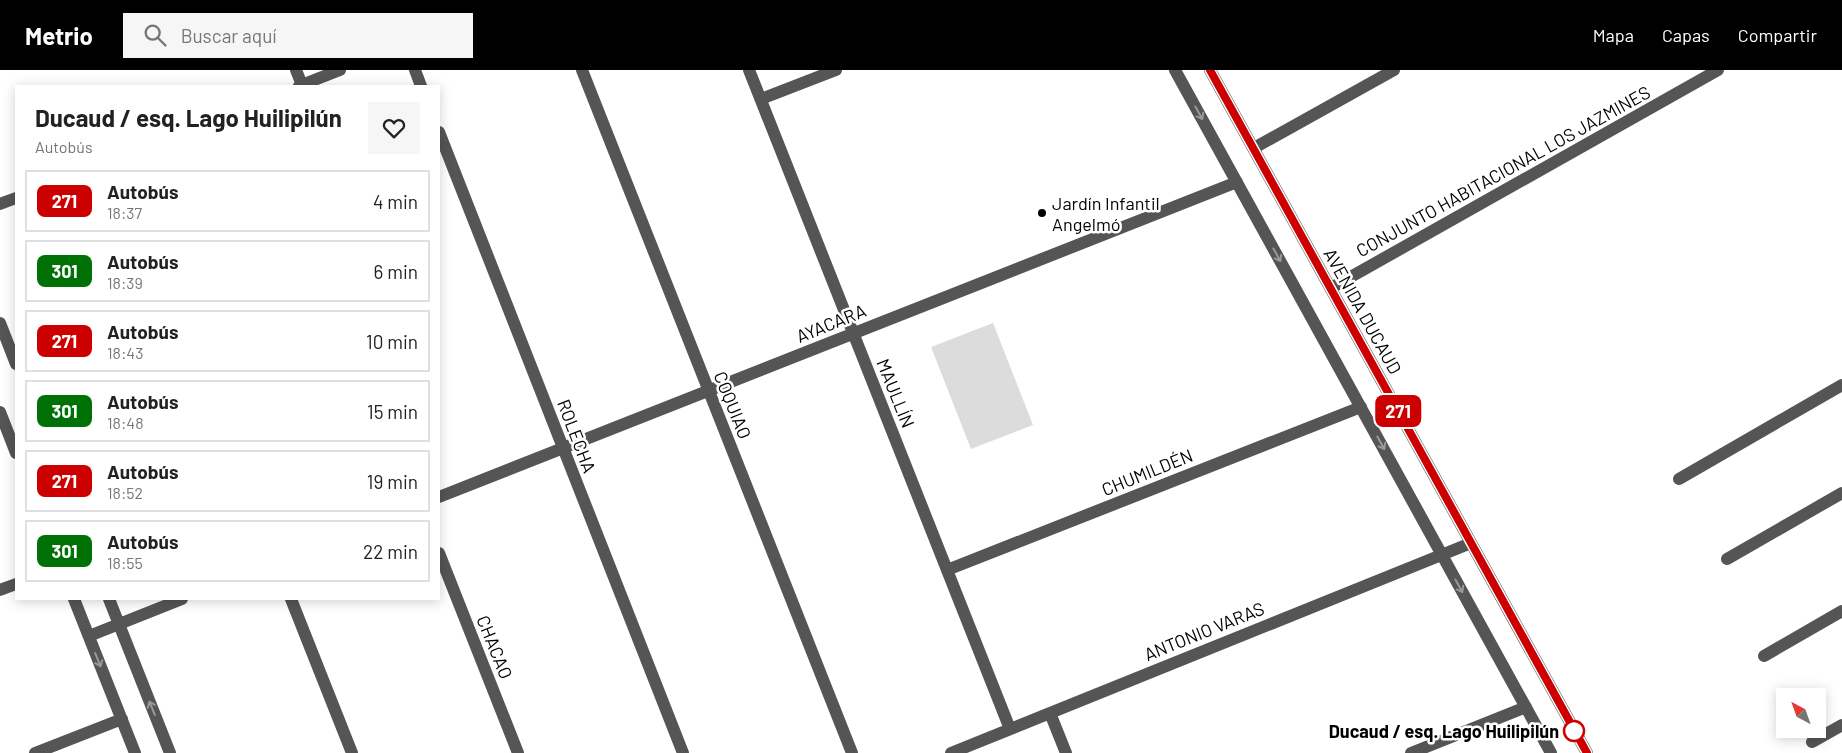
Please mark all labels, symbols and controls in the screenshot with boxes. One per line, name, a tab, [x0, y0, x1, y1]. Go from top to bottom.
search box	[123, 13, 473, 58]
text: Metrio	[25, 21, 93, 50]
icon: search	[141, 21, 169, 49]
text: Buscar aquí	[181, 24, 276, 47]
text: Mapa	[1593, 24, 1634, 46]
text: Capas	[1662, 24, 1710, 46]
text: Compartir	[1738, 24, 1817, 46]
street label: CONJUNTO HABITACIONAL LOS JAZMINES	[1352, 81, 1654, 261]
button: heart	[368, 102, 420, 154]
text: Ducaud / esq. Lago Huilipilún	[35, 103, 342, 132]
one-way arrow	[1194, 105, 1204, 120]
text: Autobús	[35, 137, 93, 156]
text: Autobús	[107, 180, 178, 203]
text: 271	[52, 190, 77, 212]
text: 4 min	[373, 190, 418, 213]
place label: Jardín Infantil Angelmó	[1052, 192, 1160, 235]
text: 18:37	[107, 203, 142, 222]
marker: Jardín Infantil Angelmó	[1036, 207, 1048, 219]
street label: AVENIDA DUCAUD	[1319, 244, 1407, 378]
one-way arrow	[1273, 247, 1282, 262]
text: Autobús	[107, 250, 178, 273]
text: 301	[51, 260, 78, 282]
text: 6 min	[374, 260, 418, 283]
text: 18:39	[107, 273, 143, 292]
street label: AYACARA	[793, 299, 869, 347]
text: Autobús	[107, 320, 178, 343]
text: 271	[52, 330, 77, 352]
text: 10 min	[366, 330, 418, 353]
text: 18:43	[107, 343, 143, 362]
street label: MAULLÍN	[872, 355, 920, 431]
street label: COQUIAO	[710, 368, 756, 442]
text: Autobús	[107, 390, 178, 413]
line badge: 271	[1369, 395, 1427, 427]
street label: ROLECHA	[553, 396, 601, 476]
text: 301	[51, 400, 78, 422]
text: 15 min	[367, 400, 418, 423]
text: 271	[1385, 400, 1411, 422]
text: 18:48	[107, 413, 144, 432]
one-way arrow	[1376, 436, 1386, 451]
street label: CHUMILDÉN	[1098, 444, 1196, 500]
text: Autobús	[107, 460, 178, 483]
text: 271	[52, 470, 77, 492]
text: 19 min	[367, 470, 418, 493]
text: 18:52	[107, 483, 143, 502]
text: Autobús	[107, 530, 178, 553]
text: 301	[51, 540, 78, 562]
text: 22 min	[363, 540, 418, 563]
text: 18:55	[107, 553, 143, 572]
one-way arrow	[1454, 578, 1464, 593]
street label: ANTONIO VARAS	[1141, 597, 1267, 665]
street label: CHACAO	[472, 612, 518, 682]
one-way arrow	[94, 652, 104, 667]
north arrow	[1776, 688, 1826, 738]
map controls	[1776, 688, 1826, 738]
one-way arrow	[147, 701, 156, 716]
place label: Ducaud / esq. Lago Huilipilún	[1329, 720, 1559, 742]
marker: Ducaud / esq. Lago Huilipilún	[1563, 720, 1585, 742]

